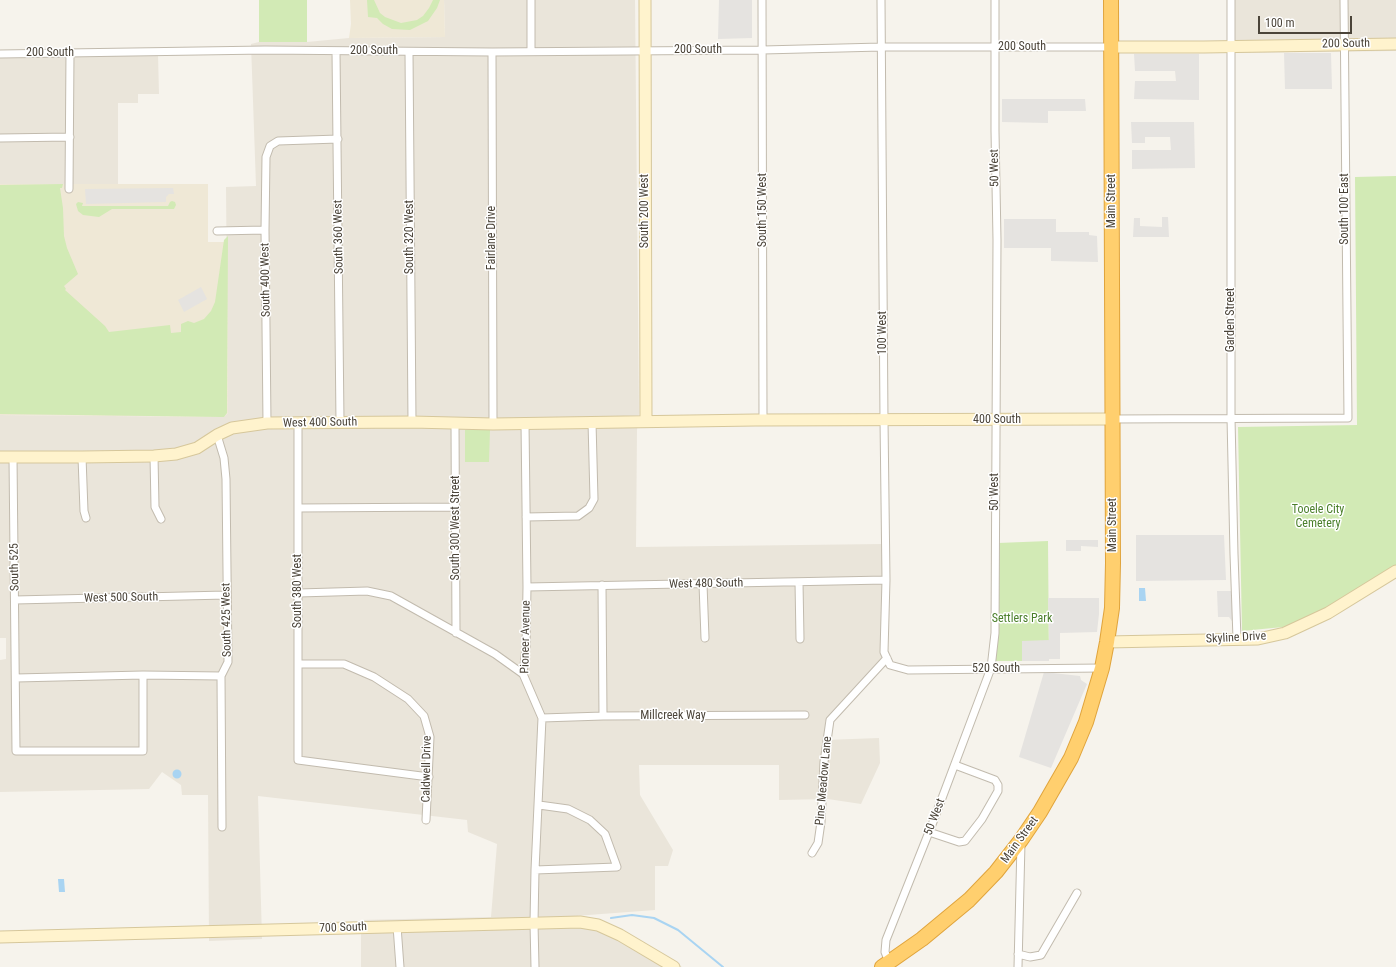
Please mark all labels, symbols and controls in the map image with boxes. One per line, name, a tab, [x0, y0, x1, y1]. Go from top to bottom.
scale bar	[1260, 8, 1354, 34]
text: 100 m	[1265, 16, 1295, 30]
street label: 200 South	[1322, 36, 1370, 52]
street label: 200 South	[998, 40, 1046, 54]
street label: 200 South	[674, 43, 722, 57]
street label: 200 South	[350, 44, 398, 58]
street label: 200 South	[26, 46, 74, 60]
street label: 50 West	[987, 149, 1003, 187]
street label: South 150 West	[756, 173, 770, 247]
street label: South 100 East	[1338, 173, 1352, 245]
street label: South 200 West	[638, 174, 652, 248]
street label: Main Street	[1105, 174, 1119, 228]
street label: South 360 West	[331, 200, 347, 274]
street label: South 320 West	[403, 200, 417, 274]
street label: Fairlane Drive	[485, 206, 499, 270]
street label: South 400 West	[258, 243, 274, 317]
street label: Garden Street	[1224, 288, 1238, 352]
street label: 100 West	[876, 311, 890, 355]
street label: 400 South	[973, 413, 1021, 427]
street label: West 400 South	[283, 415, 357, 431]
street label: 50 West	[988, 473, 1002, 511]
street label: South 300 West Street	[449, 475, 463, 581]
street label: Main Street	[1106, 498, 1120, 552]
park label: Tooele City Cemetery	[1292, 503, 1344, 531]
street label: South 525	[7, 543, 23, 591]
street label: South 380 West	[291, 554, 305, 628]
street label: West 480 South	[669, 576, 743, 592]
street label: South 425 West	[219, 583, 235, 657]
street label: West 500 South	[84, 590, 158, 606]
street label: Pioneer Avenue	[518, 600, 534, 674]
park label: Settlers Park	[992, 612, 1052, 626]
street label: Skyline Drive	[1206, 629, 1266, 647]
street label: 520 South	[972, 662, 1020, 676]
street label: Millcreek Way	[640, 709, 706, 723]
street label: Caldwell Drive	[419, 735, 435, 803]
street label: Pine Meadow Lane	[813, 736, 835, 826]
street label: 50 West	[921, 797, 949, 837]
street label: Main Street	[998, 814, 1042, 866]
street label: 700 South	[319, 920, 367, 936]

